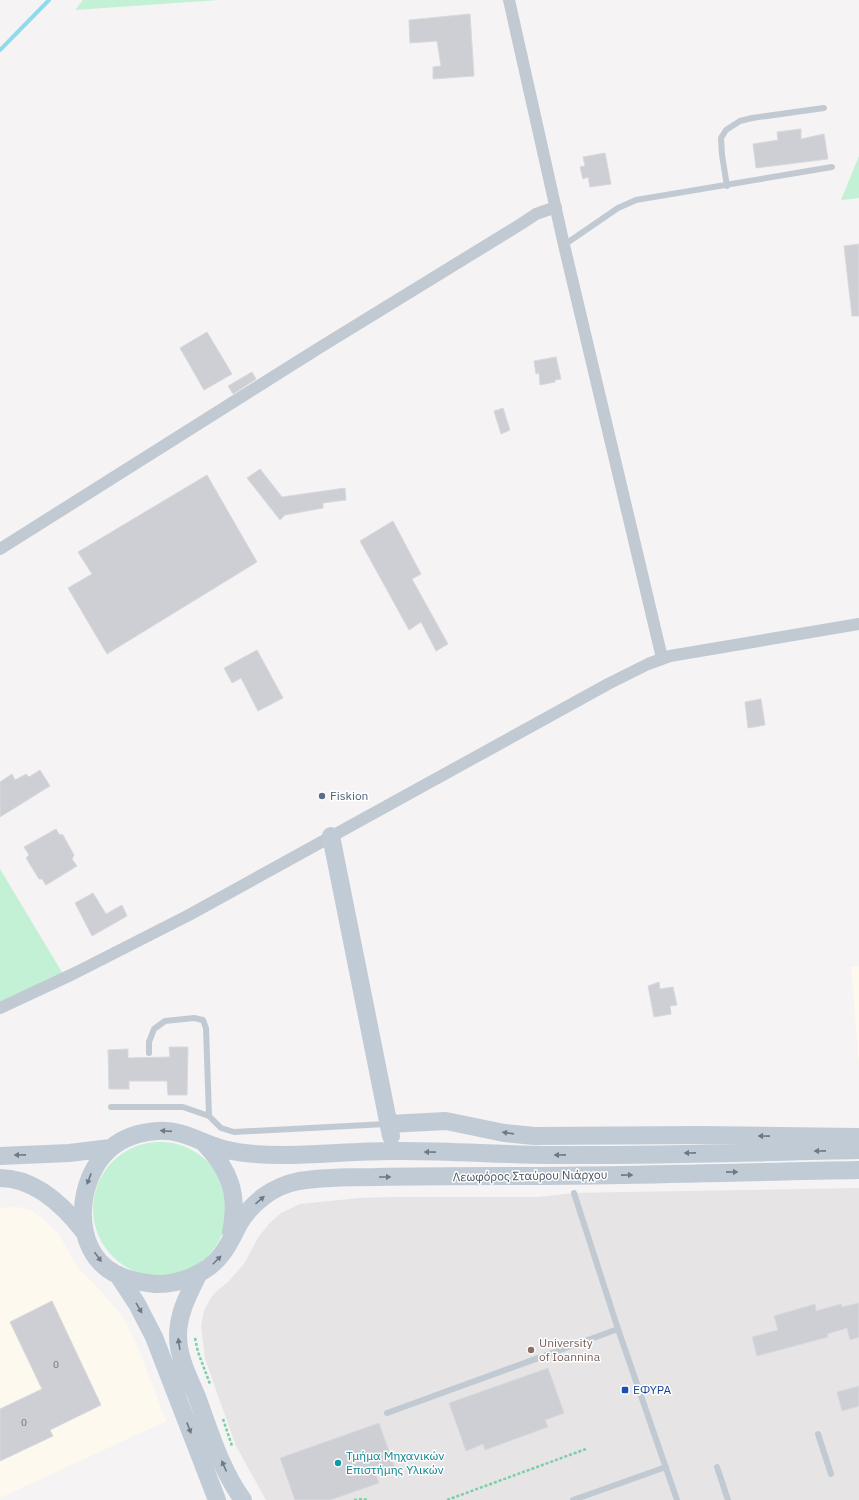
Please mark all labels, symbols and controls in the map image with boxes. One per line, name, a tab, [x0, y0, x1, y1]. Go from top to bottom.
place label: Fiskion	[330, 788, 368, 803]
marker: Fiskion	[317, 791, 327, 801]
one-way arrow	[160, 1128, 172, 1135]
one-way arrow	[502, 1130, 514, 1136]
one-way arrow	[757, 1133, 770, 1139]
one-way arrow	[813, 1148, 826, 1154]
one-way arrow	[423, 1149, 436, 1155]
one-way arrow	[683, 1150, 696, 1156]
one-way arrow	[13, 1152, 26, 1158]
one-way arrow	[553, 1152, 566, 1158]
street label: Λεωφόρος Σταύρου Νιάρχου	[452, 1167, 608, 1184]
one-way arrow	[726, 1169, 738, 1176]
one-way arrow	[621, 1171, 633, 1178]
one-way arrow	[86, 1174, 92, 1186]
one-way arrow	[379, 1174, 392, 1180]
one-way arrow	[255, 1195, 265, 1204]
one-way arrow	[94, 1252, 102, 1263]
one-way arrow	[212, 1255, 221, 1265]
one-way arrow	[136, 1302, 143, 1314]
place label: University of Ioannina	[539, 1335, 601, 1364]
one-way arrow	[176, 1338, 182, 1350]
marker: University of Ioannina	[526, 1345, 536, 1355]
house number: 0	[53, 1358, 59, 1371]
place label: ΕΦΥΡΑ	[633, 1382, 672, 1397]
marker: ΕΦΥΡΑ	[620, 1385, 630, 1395]
house number: 0	[21, 1416, 27, 1429]
one-way arrow	[186, 1422, 192, 1434]
place label: Τμήμα Μηχανικών Επιστήμης Υλικών	[346, 1448, 444, 1477]
marker: Τμήμα Μηχανικών Επιστήμης Υλικών	[333, 1458, 343, 1468]
one-way arrow	[221, 1460, 227, 1472]

